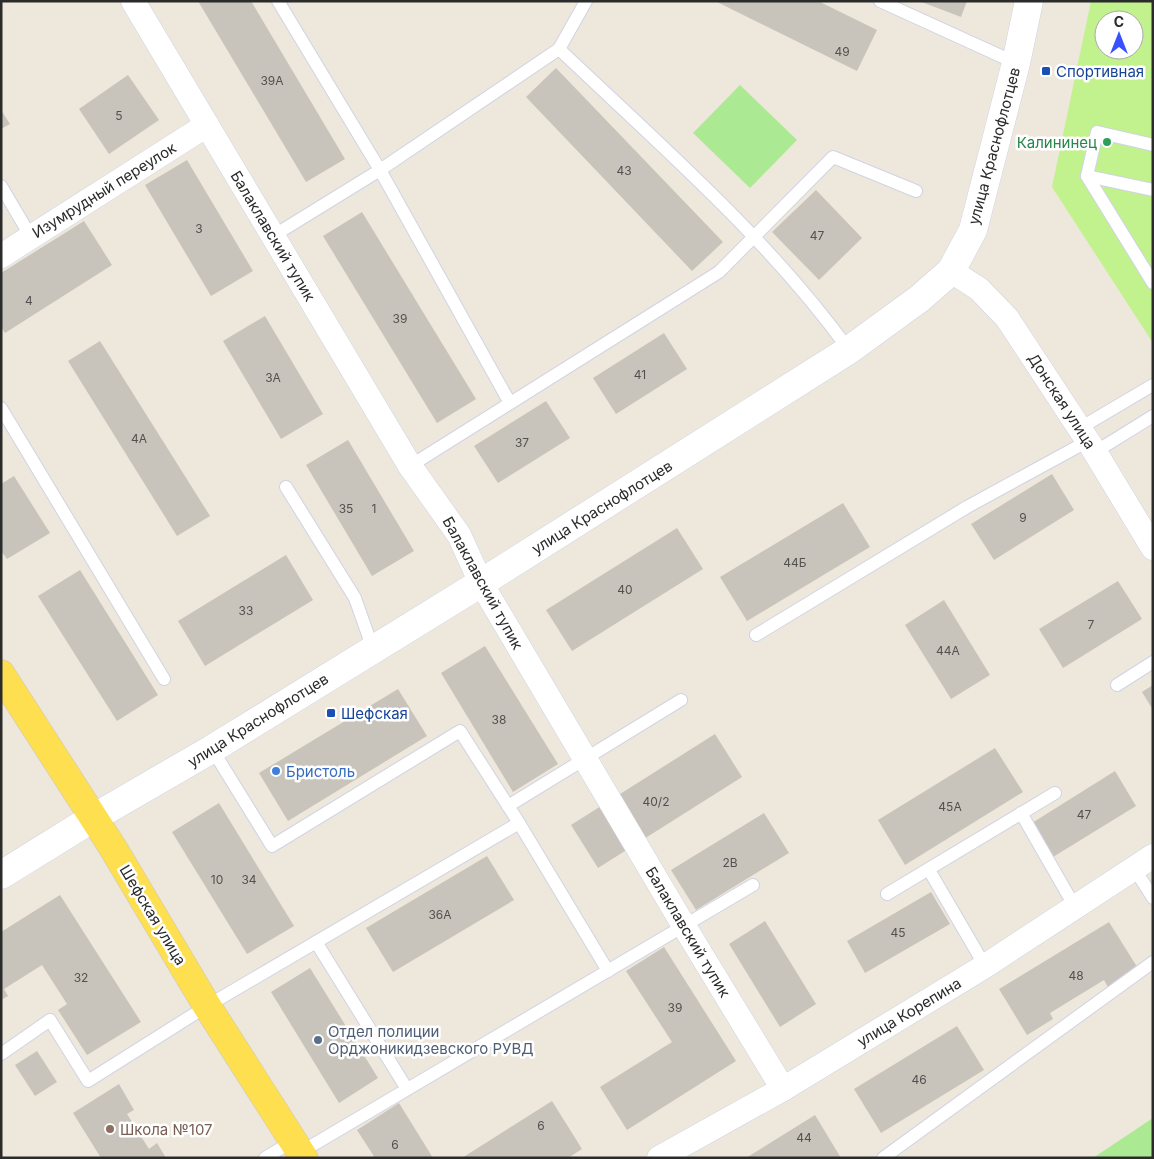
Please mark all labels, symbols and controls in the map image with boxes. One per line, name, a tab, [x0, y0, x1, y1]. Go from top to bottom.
north arrow	[1094, 10, 1144, 60]
text: С	[1114, 13, 1124, 30]
house number: 49	[834, 44, 850, 59]
place label: Спортивная	[1056, 62, 1144, 81]
street label: улица Краснофлотцев	[964, 65, 1024, 227]
marker: Спортивная	[1040, 65, 1052, 77]
house number: 39А	[260, 73, 284, 88]
house number: 5	[115, 108, 123, 123]
place label: Калининец	[1017, 133, 1097, 152]
marker: Калининец	[1101, 136, 1113, 148]
street label: Изумрудный переулок	[28, 138, 180, 242]
house number: 43	[616, 163, 632, 178]
street label: Балаклавский тупик	[226, 167, 320, 305]
house number: 3	[195, 221, 203, 236]
house number: 47	[810, 228, 824, 243]
house number: 4	[25, 293, 33, 308]
house number: 39	[393, 311, 407, 326]
street label: Донская улица	[1024, 350, 1100, 452]
house number: 41	[634, 367, 646, 382]
house number: 3А	[265, 370, 281, 385]
house number: 4А	[131, 431, 147, 446]
house number: 37	[515, 435, 529, 450]
street label: улица Краснофлотцев	[528, 456, 676, 558]
house number: 35	[339, 501, 353, 516]
house number: 1	[372, 501, 376, 516]
house number: 9	[1019, 510, 1027, 525]
street label: Балаклавский тупик	[439, 513, 527, 653]
house number: 44Б	[783, 555, 807, 570]
house number: 40	[617, 582, 633, 597]
house number: 33	[239, 603, 253, 618]
house number: 7	[1088, 617, 1095, 632]
house number: 44А	[936, 643, 960, 658]
street label: улица Краснофлотцев	[184, 669, 332, 771]
place label: Шефская	[341, 704, 408, 723]
marker: Шефская	[325, 707, 337, 719]
house number: 38	[492, 712, 506, 727]
place label: Бристоль	[286, 762, 355, 781]
marker: Бристоль	[270, 765, 282, 777]
house number: 40/2	[643, 794, 669, 809]
house number: 45А	[938, 799, 962, 814]
house number: 47	[1077, 807, 1091, 822]
house number: 2В	[722, 855, 738, 870]
street label: Шефская улица	[116, 861, 190, 969]
street label: Балаклавский тупик	[641, 863, 735, 1001]
house number: 10	[211, 872, 223, 887]
house number: 34	[241, 872, 257, 887]
house number: 36А	[428, 907, 452, 922]
house number: 45	[890, 925, 906, 940]
house number: 48	[1068, 968, 1084, 983]
house number: 32	[74, 970, 88, 985]
street label: улица Корепина	[853, 973, 965, 1051]
house number: 39	[668, 1000, 682, 1015]
place label: Отдел полиции Орджоникидзевского РУВД	[328, 1022, 534, 1058]
marker: Отдел полиции Орджоникидзевского РУВД	[312, 1034, 324, 1046]
house number: 46	[911, 1072, 927, 1087]
house number: 6	[537, 1118, 545, 1133]
place label: Школа №107	[120, 1120, 213, 1139]
marker: Школа №107	[104, 1123, 116, 1135]
house number: 44	[796, 1130, 812, 1145]
house number: 6	[391, 1137, 399, 1152]

